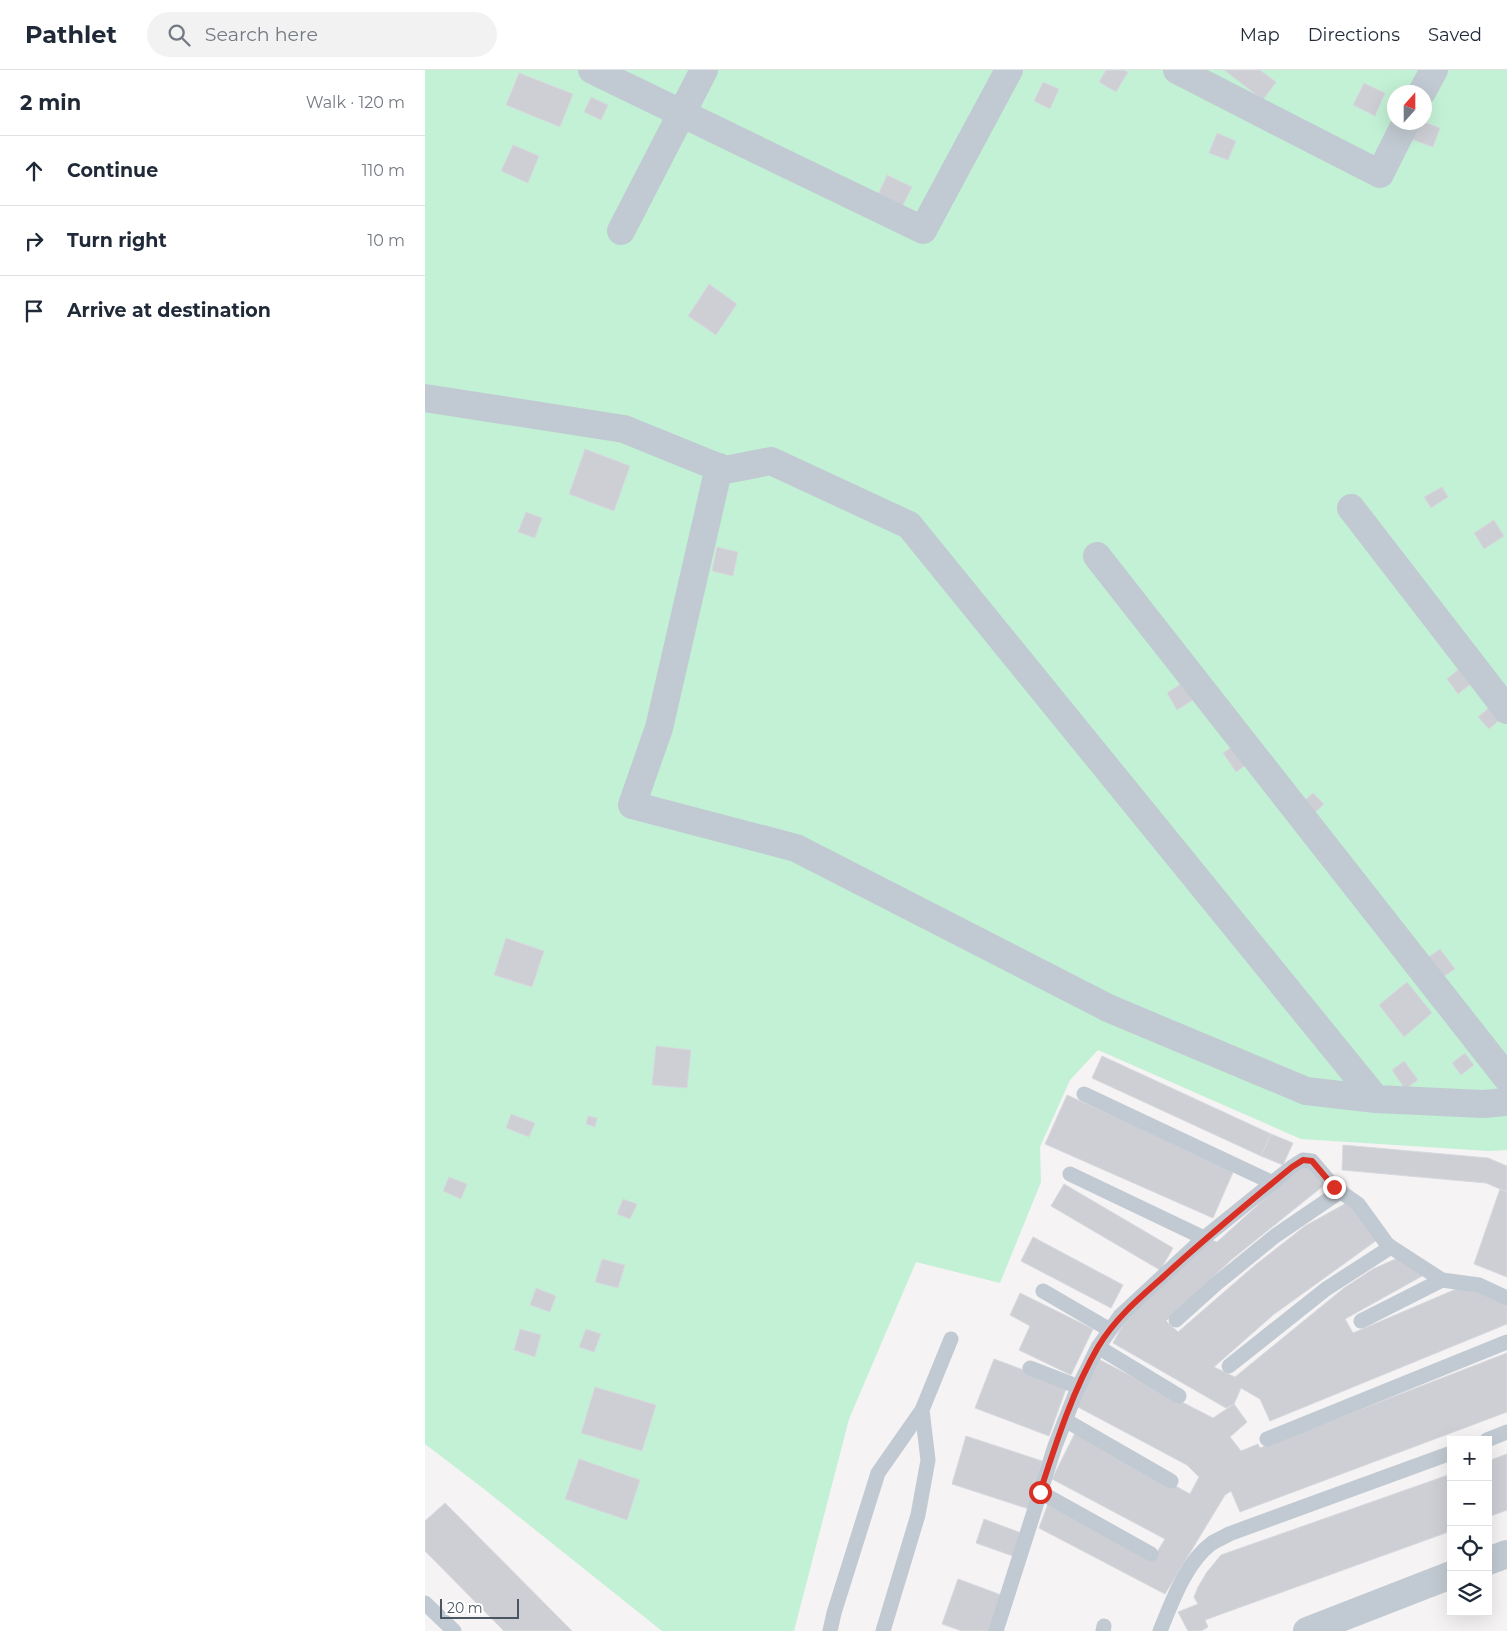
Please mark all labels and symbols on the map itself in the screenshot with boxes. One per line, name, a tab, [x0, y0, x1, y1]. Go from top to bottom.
north arrow	[1387, 85, 1432, 130]
route end	[1323, 1176, 1346, 1199]
route start	[1029, 1481, 1052, 1504]
scale bar	[440, 1596, 519, 1619]

